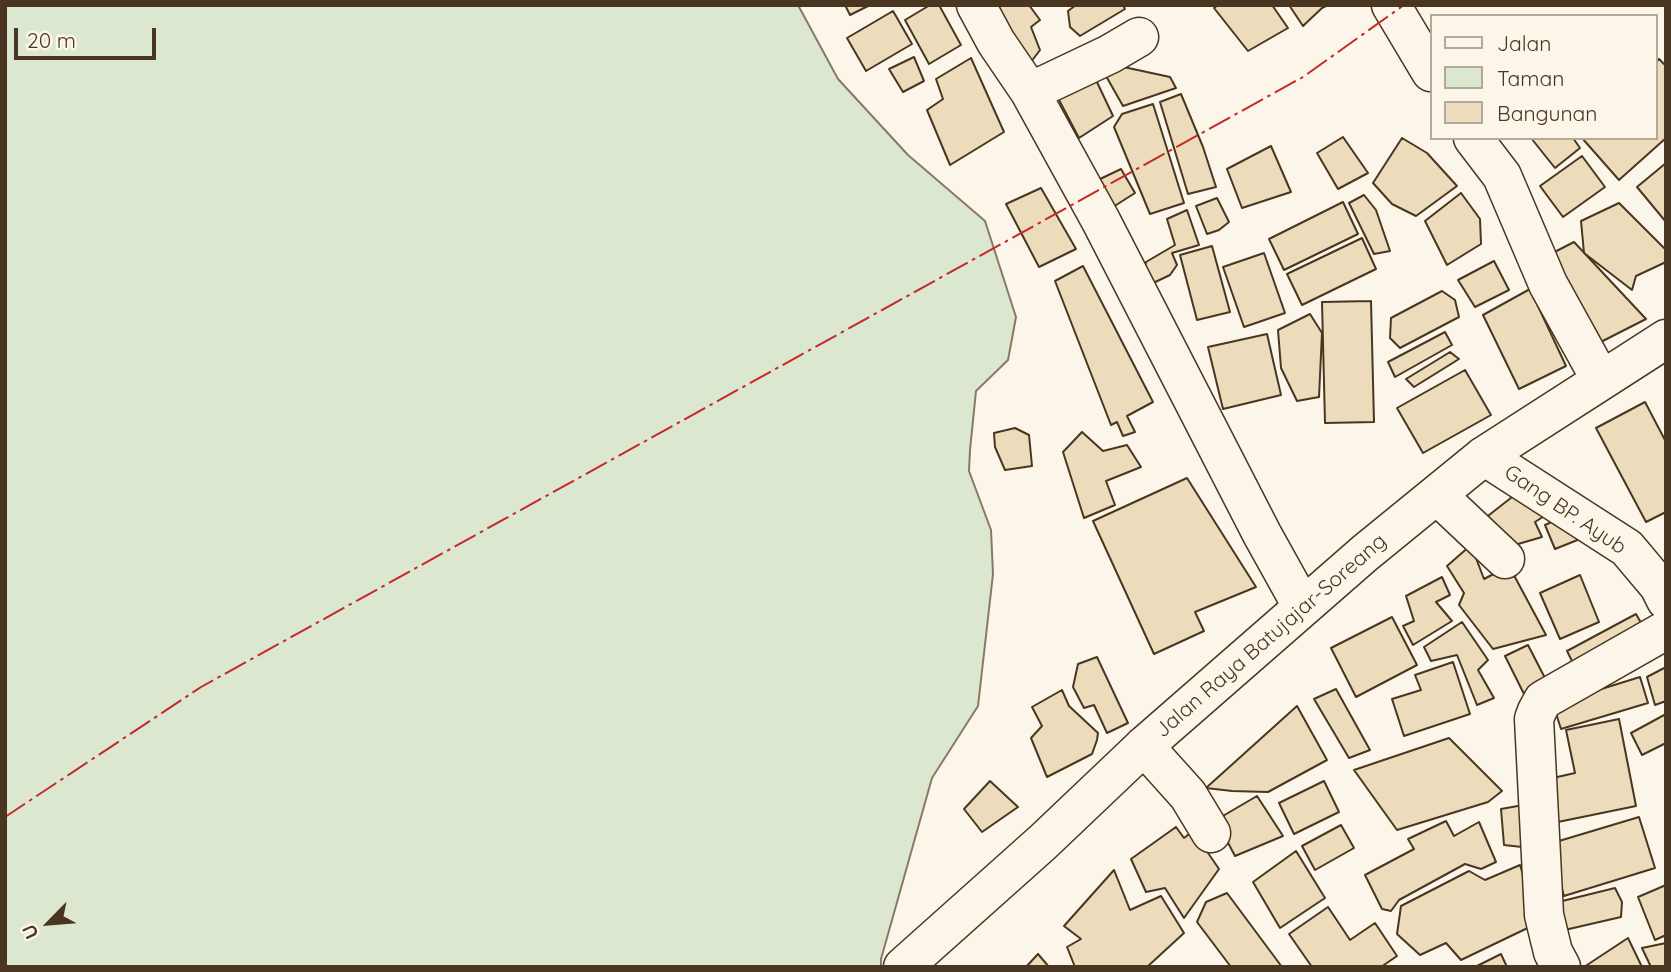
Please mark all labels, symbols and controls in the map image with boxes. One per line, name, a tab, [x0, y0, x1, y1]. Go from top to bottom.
scale bar	[18, 14, 159, 58]
legend	[1430, 14, 1657, 140]
text: 20 m	[27, 27, 76, 53]
text: Jalan	[1497, 30, 1551, 56]
text: Taman	[1497, 65, 1564, 91]
text: Bangunan	[1497, 100, 1597, 126]
street label: Gang BP. Ayub	[1499, 460, 1631, 560]
street label: Jalan Raya Batujajar-Soreang	[1150, 529, 1392, 743]
north arrow	[14, 888, 84, 958]
text: U	[16, 921, 44, 943]

